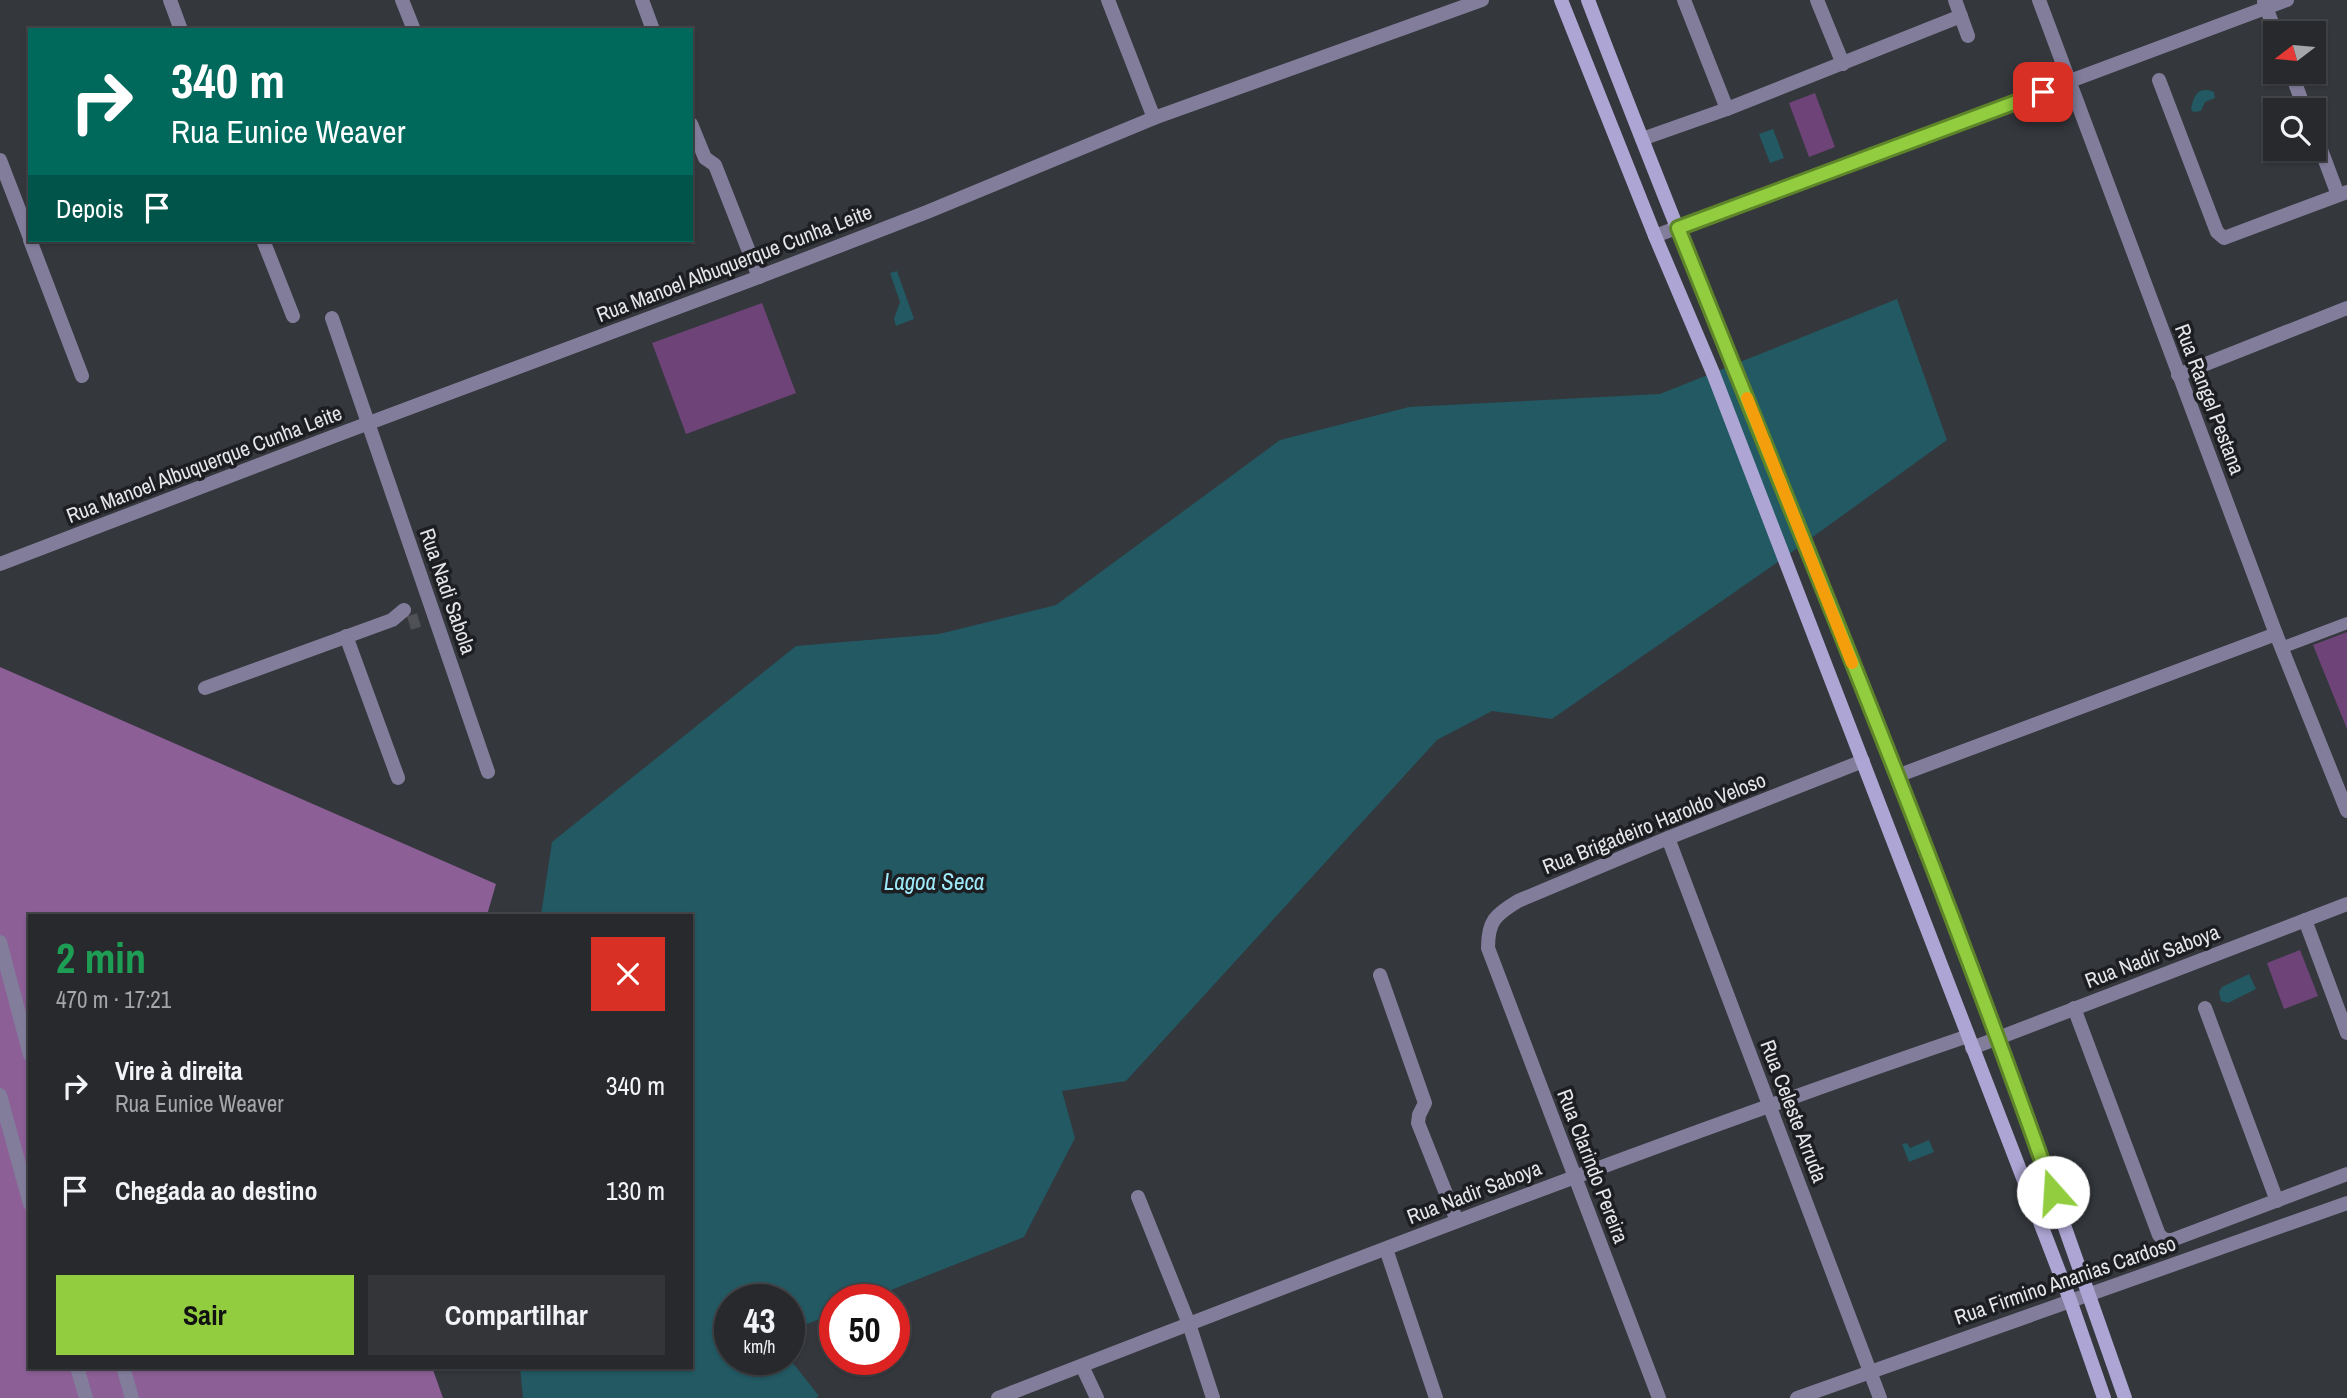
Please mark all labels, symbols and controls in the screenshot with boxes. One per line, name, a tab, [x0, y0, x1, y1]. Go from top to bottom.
north arrow	[2263, 21, 2326, 84]
map controls	[2263, 21, 2326, 161]
text: 340 m	[171, 47, 285, 113]
icon: right	[56, 56, 147, 147]
pin	[2013, 62, 2073, 122]
icon: arrive	[2024, 73, 2062, 111]
button: search	[2263, 98, 2326, 161]
text: Rua Eunice Weaver	[171, 110, 405, 153]
icon: arrive	[138, 189, 176, 227]
text: Depois	[56, 191, 124, 226]
street label: Rua Manoel Albuquerque Cunha Leite	[592, 197, 876, 329]
street label: Rua Rangel Pestana	[2168, 320, 2252, 479]
street label: Rua Manoel Albuquerque Cunha Leite	[62, 398, 346, 530]
street label: Rua Nadi Sabola	[413, 524, 483, 658]
street label: Rua Brigadeiro Haroldo Veloso	[1538, 765, 1770, 881]
water label: Lagoa Seca	[884, 866, 984, 897]
street label: Rua Nadir Saboya	[2081, 917, 2224, 995]
text: 2 min	[56, 930, 146, 986]
button: close	[591, 937, 665, 1011]
text: 470 m · 17:21	[56, 984, 171, 1015]
street label: Rua Celeste Arruda	[1754, 1036, 1835, 1187]
text: Vire à direita	[115, 1053, 243, 1088]
icon: right	[56, 1067, 94, 1105]
text: 340 m	[606, 1068, 665, 1103]
street label: Rua Clarindo Pereira	[1550, 1085, 1636, 1248]
text: Rua Eunice Weaver	[115, 1088, 283, 1119]
street label: Rua Nadir Saboya	[1403, 1153, 1546, 1231]
position arrow	[2016, 1155, 2090, 1229]
icon: arrive	[56, 1172, 94, 1210]
text: Chegada ao destino	[115, 1173, 318, 1208]
text: 130 m	[606, 1173, 665, 1208]
street label: Rua Firmino Ananias Cardoso	[1950, 1228, 2180, 1332]
button: Sair	[56, 1275, 354, 1355]
button: Compartilhar	[368, 1275, 665, 1355]
speed limit sign: 50	[819, 1284, 910, 1375]
text: 43	[744, 1297, 775, 1344]
text: km/h	[744, 1334, 776, 1359]

